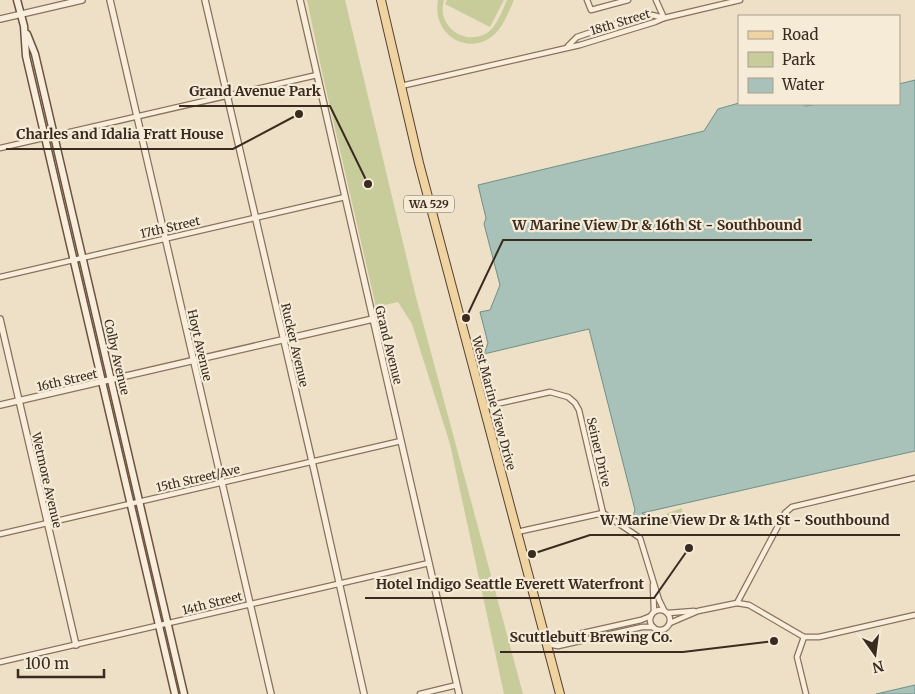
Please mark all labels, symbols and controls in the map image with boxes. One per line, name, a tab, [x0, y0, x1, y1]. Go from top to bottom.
street label: 18th Street	[588, 6, 652, 38]
legend	[738, 15, 900, 105]
text: Road	[782, 25, 818, 44]
text: Park	[782, 50, 816, 69]
text: Water	[781, 75, 825, 94]
callout: Grand Avenue Park	[179, 77, 330, 106]
text: Grand Avenue Park	[189, 82, 322, 100]
callout: Charles and Idalia Fratt House	[6, 120, 233, 149]
text: Charles and Idalia Fratt House	[16, 125, 224, 143]
road number: WA 529	[404, 195, 454, 212]
callout: W Marine View Dr & 16th St - Southbound	[503, 211, 812, 240]
street label: 17th Street	[139, 213, 202, 241]
text: W Marine View Dr & 16th St - Southbound	[511, 216, 802, 234]
street label: Rucker Avenue	[278, 302, 312, 388]
street label: Grand Avenue	[372, 304, 406, 386]
street label: Hoyt Avenue	[184, 308, 216, 382]
street label: Colby Avenue	[101, 318, 133, 396]
street label: West Marine View Drive	[469, 333, 519, 472]
street label: 16th Street	[35, 366, 99, 394]
street label: Seiner Drive	[584, 416, 614, 488]
street label: Wetmore Avenue	[28, 430, 65, 529]
street label: 15th Street/Ave	[155, 461, 241, 495]
callout: W Marine View Dr & 14th St - Southbound	[590, 506, 900, 535]
text: W Marine View Dr & 14th St - Southbound	[599, 511, 890, 529]
callout: Hotel Indigo Seattle Everett Waterfront	[365, 569, 654, 598]
text: Hotel Indigo Seattle Everett Waterfront	[376, 575, 645, 593]
street label: 14th Street	[180, 588, 244, 618]
callout: Scuttlebutt Brewing Co.	[500, 623, 683, 652]
text: Scuttlebutt Brewing Co.	[509, 628, 673, 646]
north arrow	[850, 629, 900, 679]
scale bar	[18, 646, 104, 678]
text: 100 m	[25, 654, 69, 673]
text: N	[871, 657, 886, 677]

